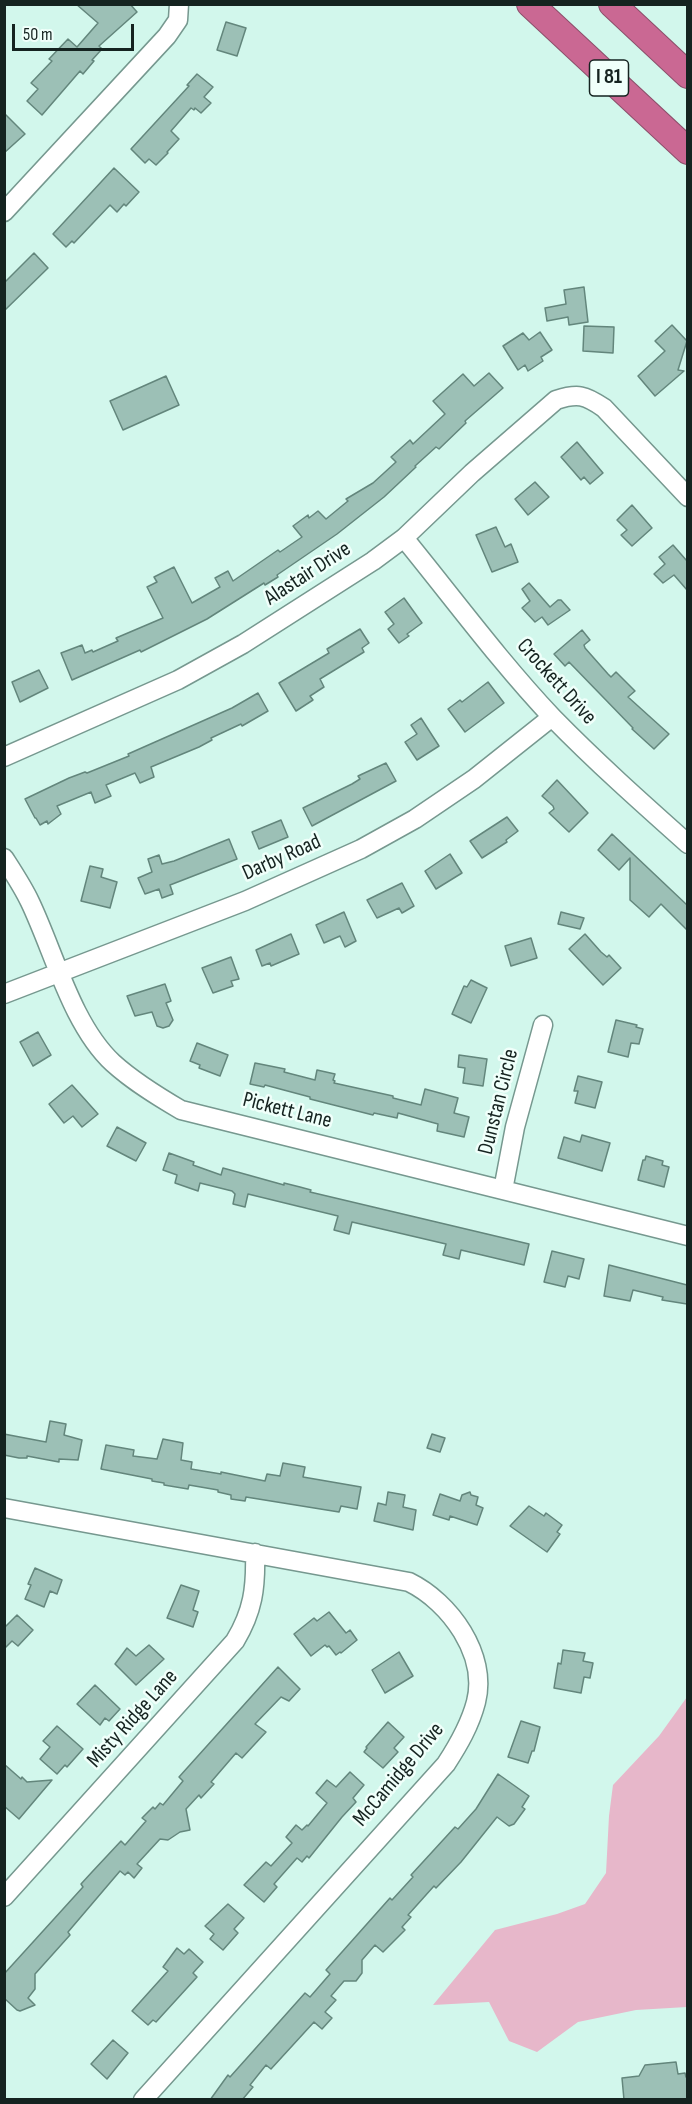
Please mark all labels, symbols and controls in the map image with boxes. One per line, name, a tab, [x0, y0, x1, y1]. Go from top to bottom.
scale bar	[15, 12, 136, 50]
text: 50 m	[23, 24, 53, 45]
road number: I 81	[590, 60, 628, 96]
street label: Alastair Drive	[260, 536, 356, 612]
street label: Crockett Drive	[511, 634, 601, 730]
street label: Darby Road	[239, 829, 325, 887]
street label: Dunstan Circle	[473, 1047, 525, 1157]
street label: Pickett Lane	[240, 1087, 334, 1135]
street label: Misty Ridge Lane	[82, 1664, 184, 1774]
street label: McCamidge Drive	[348, 1718, 450, 1832]

